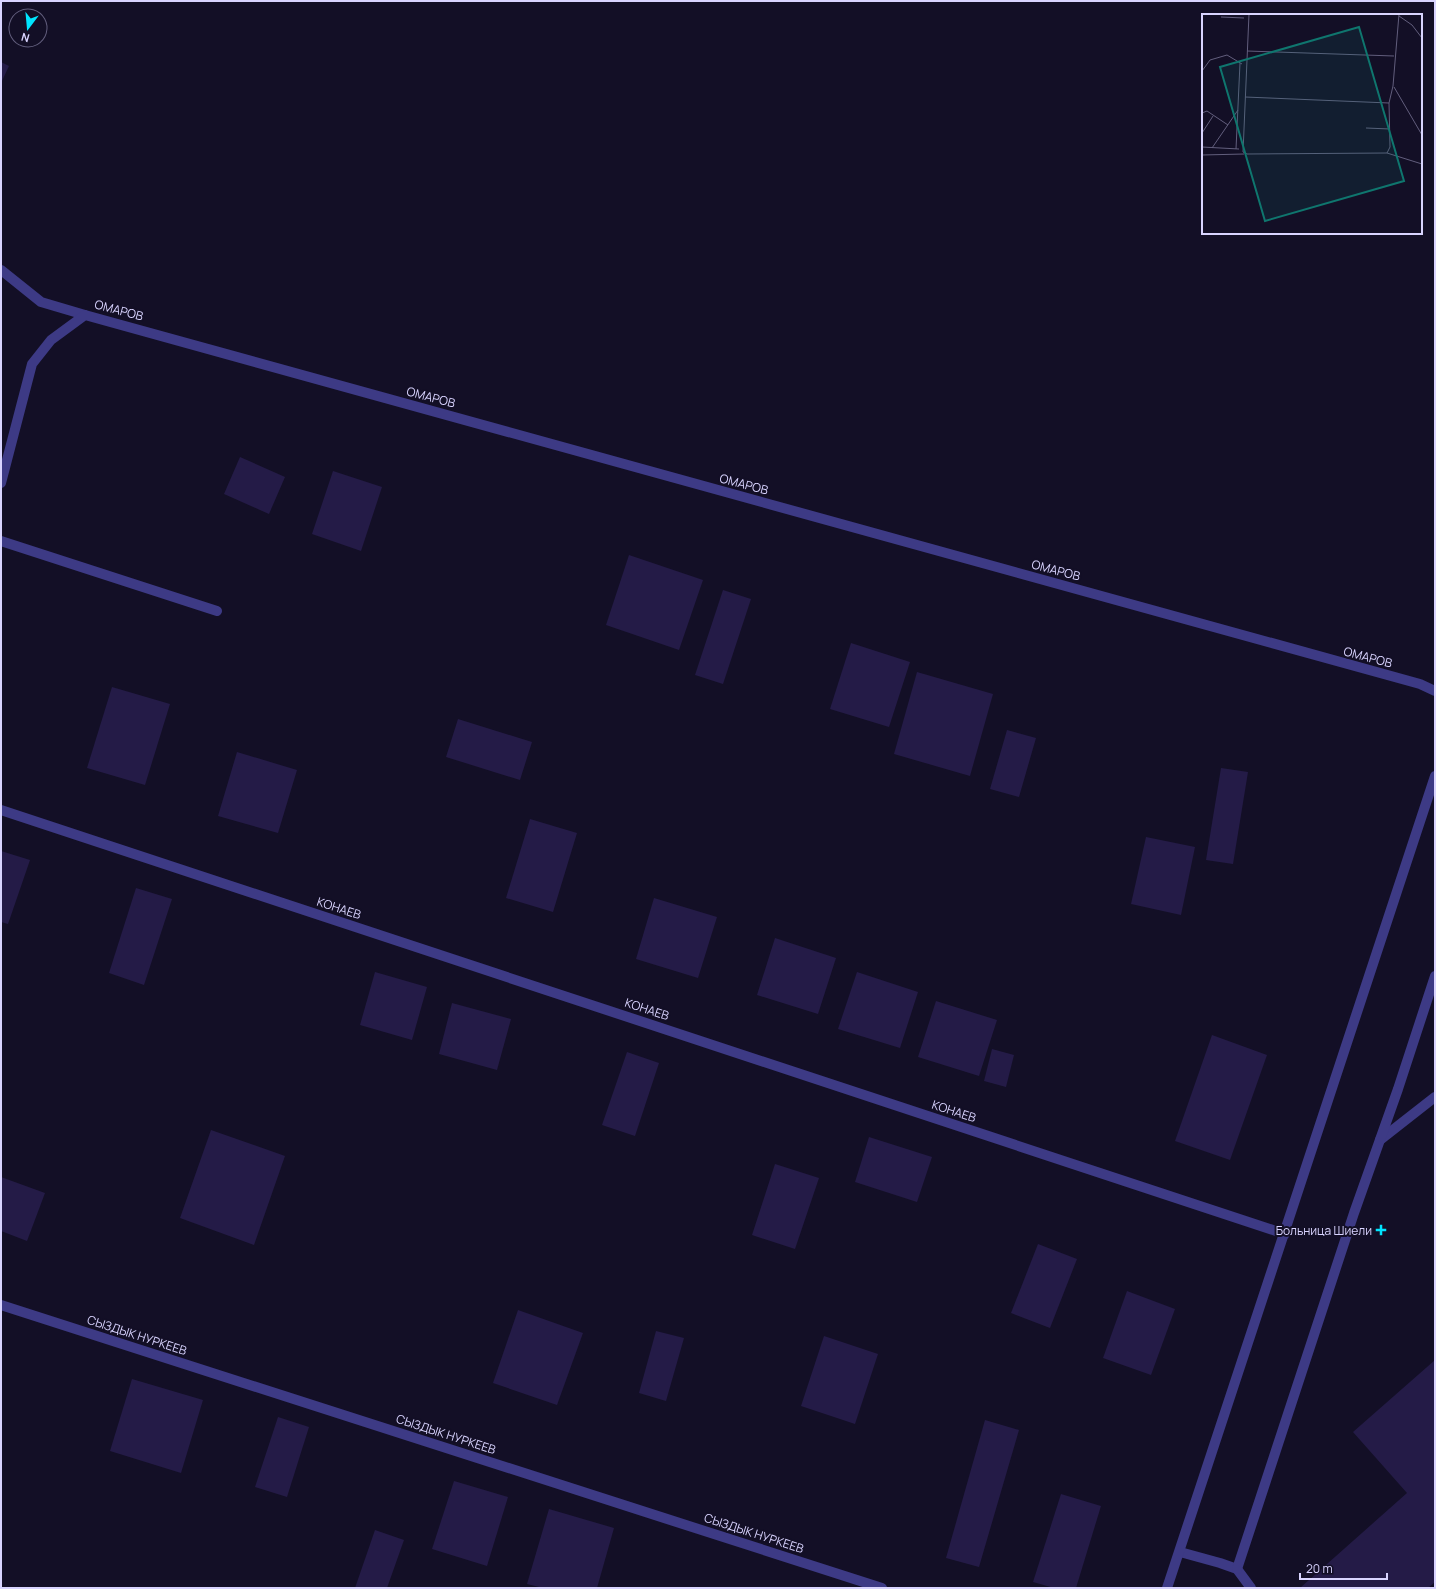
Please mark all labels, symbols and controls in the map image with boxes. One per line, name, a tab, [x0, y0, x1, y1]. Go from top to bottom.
north arrow	[8, 8, 48, 48]
inset map	[1202, 14, 1422, 234]
text: N	[19, 30, 31, 46]
street label: ОМАРОВ	[93, 295, 145, 325]
street label: ОМАРОВ	[405, 382, 457, 412]
street label: ОМАРОВ	[718, 469, 770, 499]
street label: ОМАРОВ	[1030, 555, 1082, 585]
street label: ОМАРОВ	[1342, 642, 1394, 672]
street label: КОНАЕВ	[315, 893, 363, 923]
street label: КОНАЕВ	[623, 994, 671, 1024]
street label: КОНАЕВ	[930, 1096, 978, 1126]
place label: Больница Шиели	[1276, 1222, 1372, 1239]
marker: Больница Шиели	[1375, 1224, 1387, 1236]
street label: СЫЗДЫК НУРКЕЕВ	[85, 1311, 189, 1359]
street label: СЫЗДЫК НУРКЕЕВ	[394, 1410, 498, 1458]
street label: СЫЗДЫК НУРКЕЕВ	[702, 1509, 806, 1557]
scale bar	[1300, 1555, 1387, 1581]
text: 20 m	[1306, 1560, 1333, 1577]

